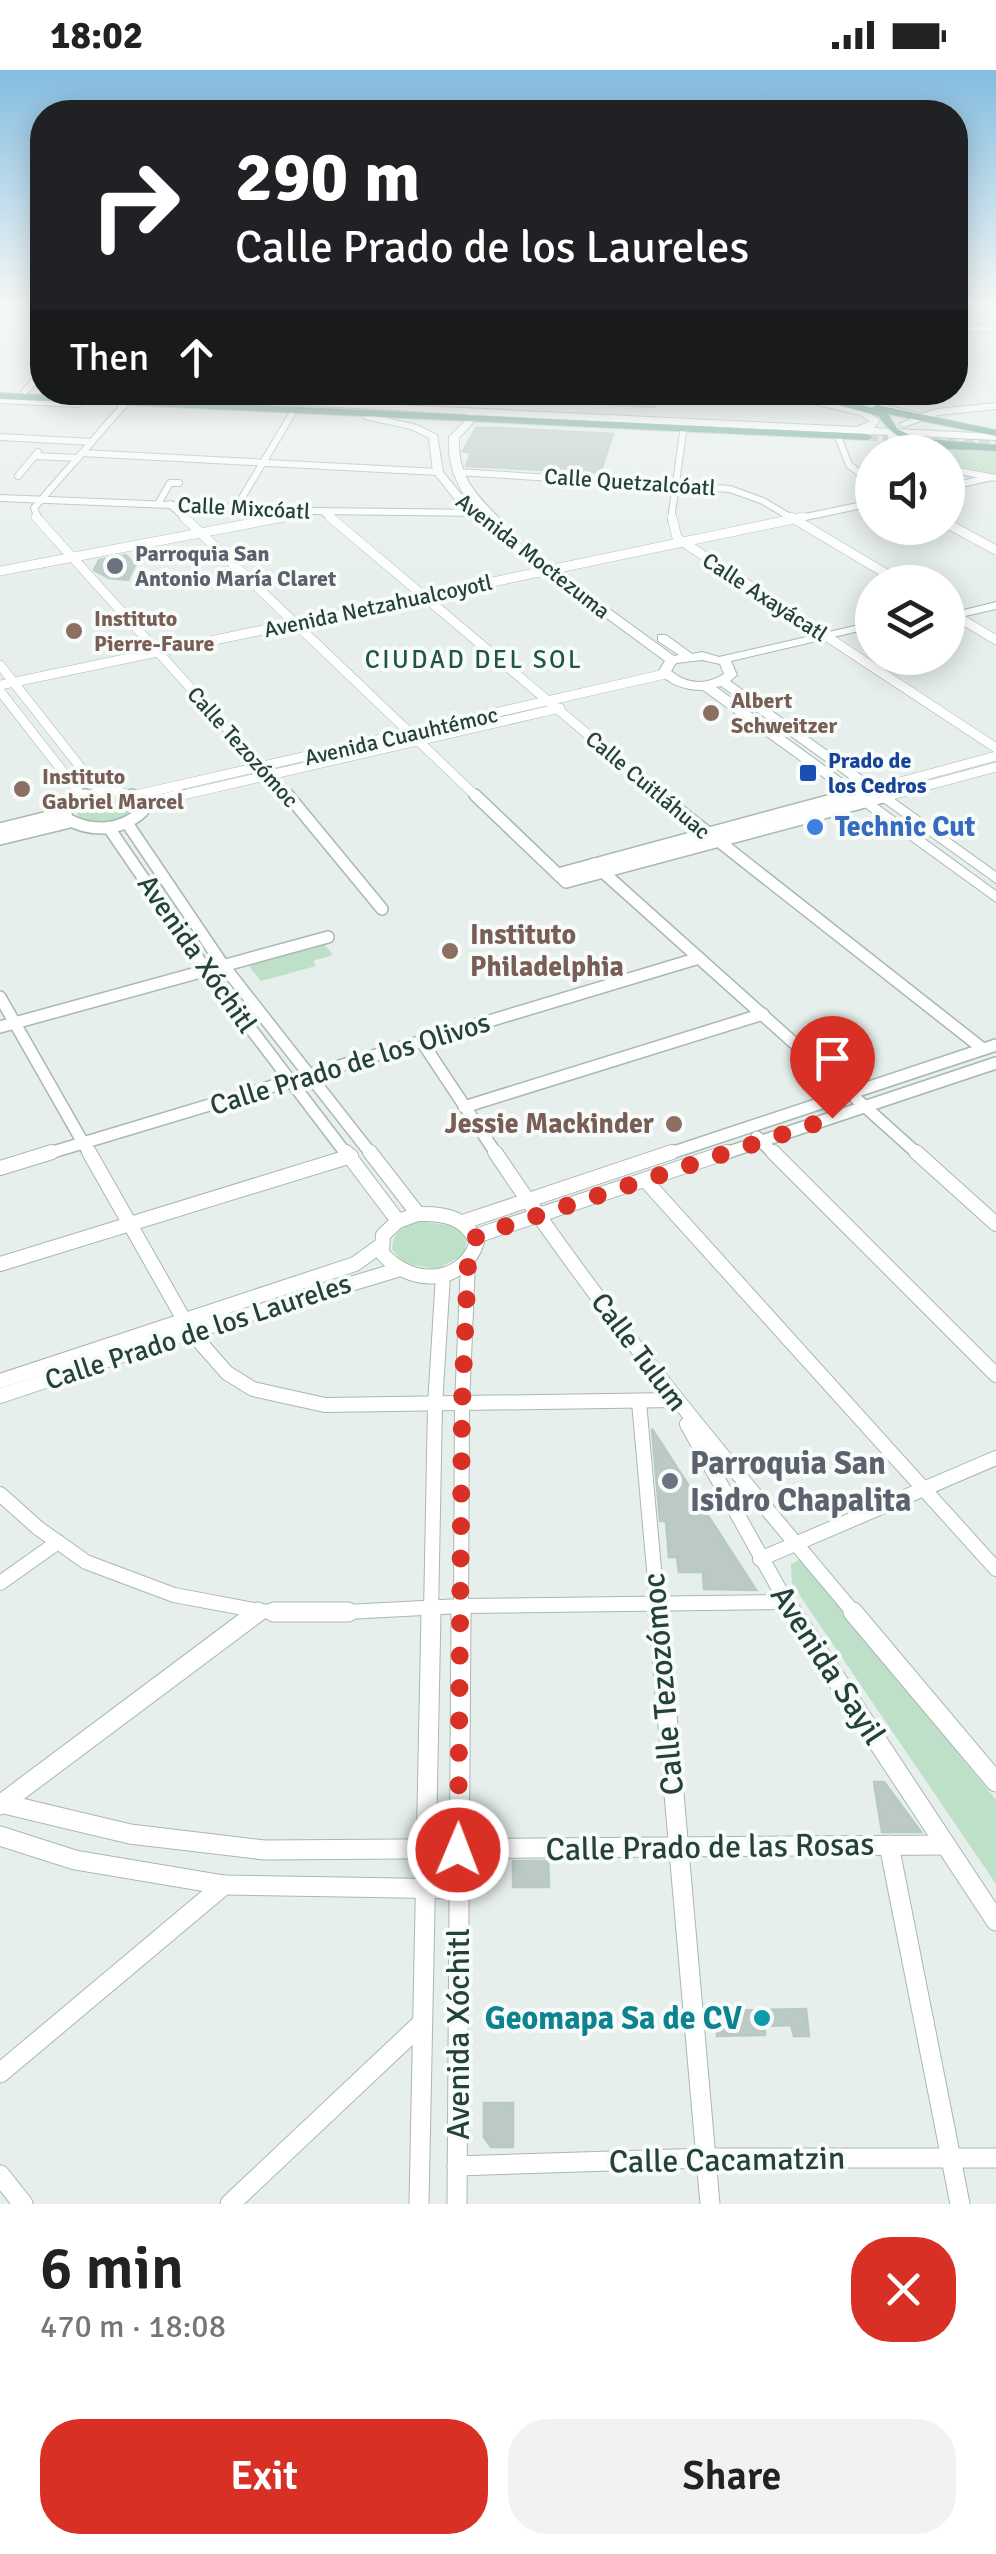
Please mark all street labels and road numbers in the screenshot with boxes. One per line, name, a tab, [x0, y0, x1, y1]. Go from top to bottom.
street label: Calle Quetzalcóatl	[543, 463, 717, 501]
street label: Avenida Moctezuma	[451, 487, 615, 625]
street label: Calle Mixcóatl	[177, 491, 311, 525]
street label: Calle Axayácatl	[697, 547, 833, 647]
street label: Avenida Netzahualcoyotl	[261, 569, 495, 643]
street label: Calle Tezozómoc	[182, 681, 304, 813]
street label: Avenida Cuauhtémoc	[302, 701, 500, 771]
street label: Calle Cuitláhuac	[580, 725, 716, 845]
street label: Avenida Xóchitl	[130, 868, 264, 1040]
street label: Calle Prado de los Olivos	[206, 1005, 494, 1123]
street label: Calle Prado de los Laureles	[41, 1266, 355, 1398]
street label: Calle Tulum	[584, 1286, 694, 1418]
street label: Calle Tezozómoc	[634, 1571, 692, 1797]
street label: Avenida Sayil	[762, 1578, 894, 1752]
street label: Calle Prado de las Rosas	[545, 1825, 875, 1869]
street label: Avenida Xóchitl	[439, 1928, 478, 2140]
street label: Calle Cacamatzin	[608, 2138, 846, 2182]

